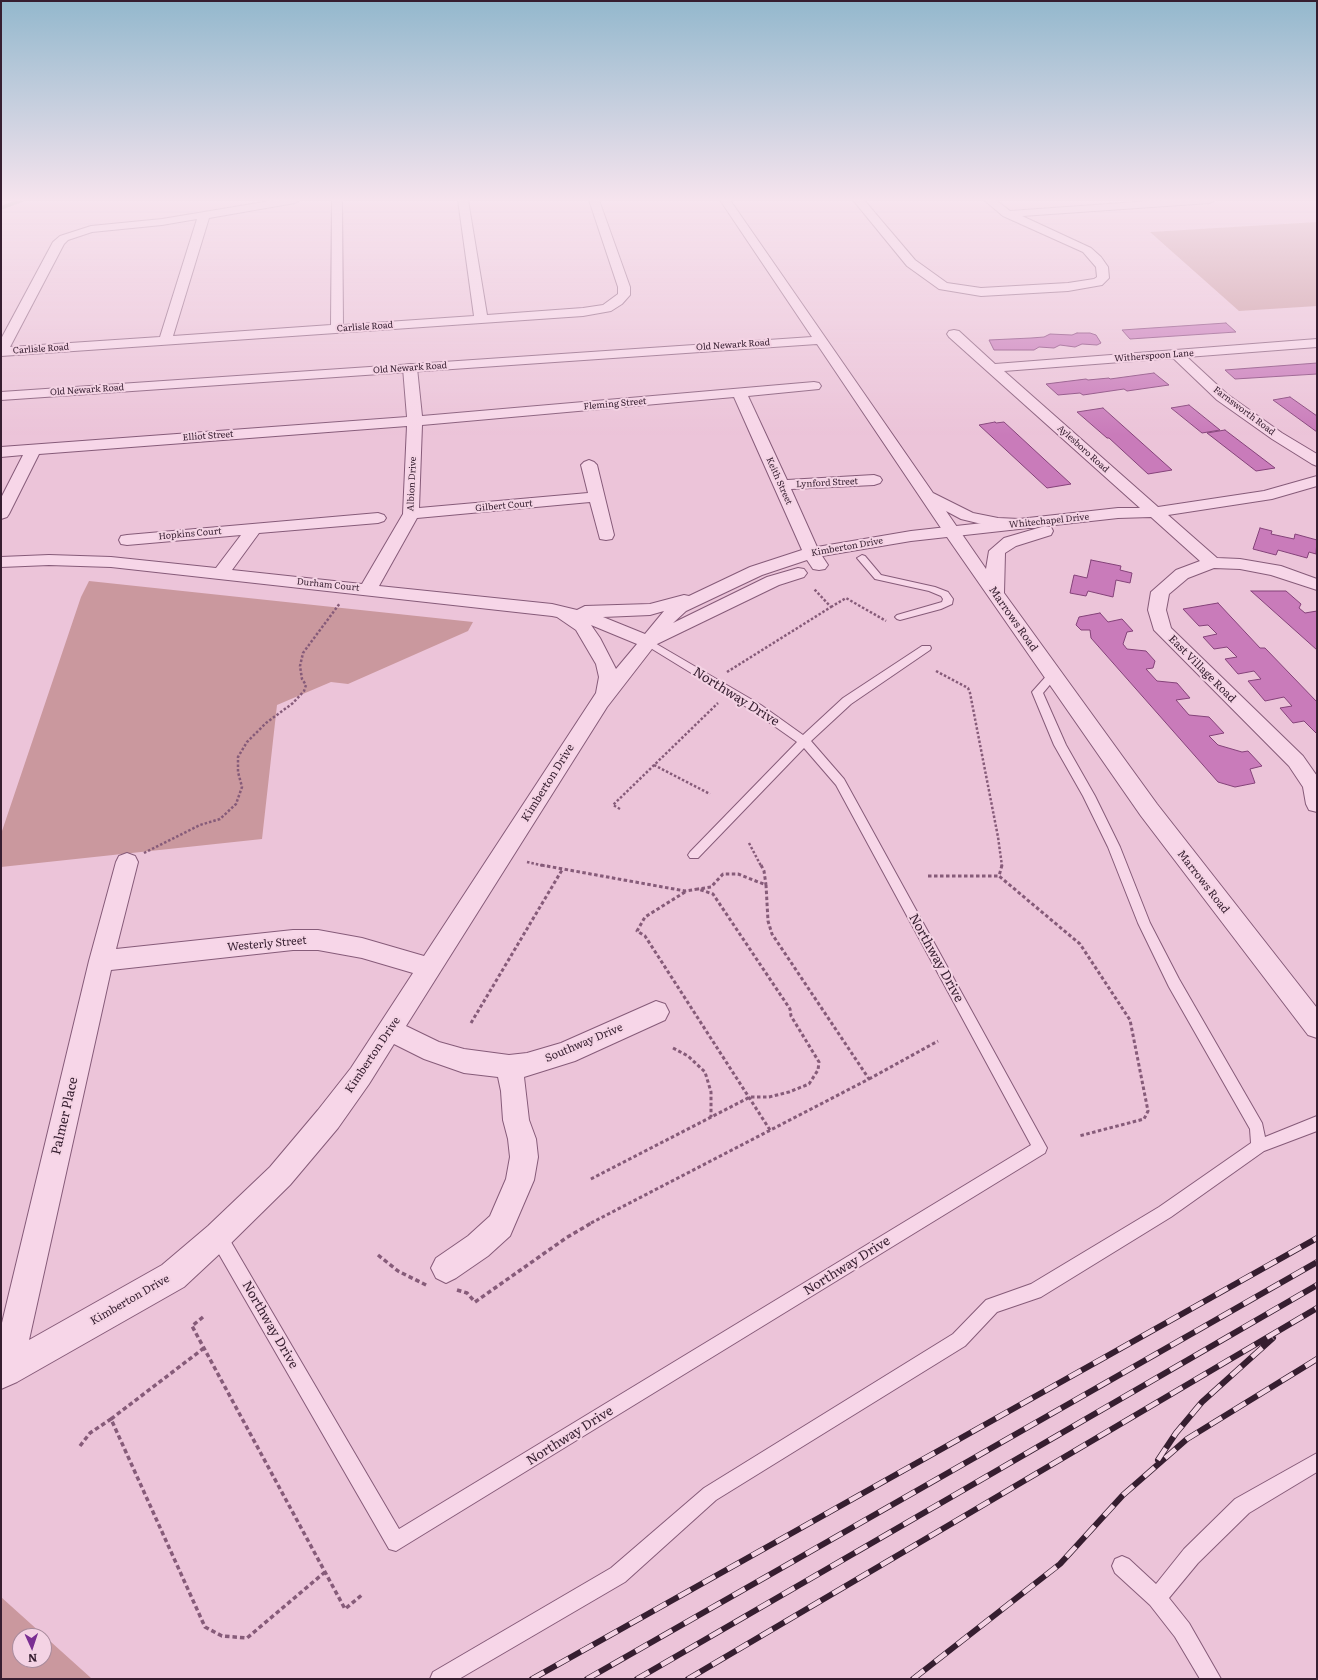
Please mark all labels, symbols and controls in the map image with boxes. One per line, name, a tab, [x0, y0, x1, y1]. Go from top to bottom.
street label: Carlisle Road	[337, 320, 393, 334]
street label: Old Newark Road	[696, 337, 770, 353]
street label: Carlisle Road	[13, 342, 69, 356]
street label: Witherspoon Lane	[1114, 348, 1194, 364]
street label: Old Newark Road	[373, 360, 447, 376]
street label: Old Newark Road	[50, 382, 124, 398]
street label: Farnsworth Road	[1211, 384, 1277, 438]
street label: Fleming Street	[583, 396, 647, 412]
street label: Aylesboro Road	[1055, 423, 1111, 475]
street label: Elliot Street	[182, 429, 234, 443]
street label: Keith Street	[764, 455, 794, 507]
street label: Albion Drive	[405, 456, 419, 512]
street label: Lynford Street	[796, 476, 858, 490]
street label: Gilbert Court	[475, 498, 533, 514]
street label: Whitechapel Drive	[1008, 511, 1090, 531]
street label: Hopkins Court	[158, 526, 222, 542]
street label: Kimberton Drive	[810, 535, 884, 559]
street label: Durham Court	[296, 576, 360, 594]
street label: Marrows Road	[986, 584, 1040, 654]
street label: East Village Road	[1166, 633, 1238, 705]
street label: Northway Drive	[690, 664, 782, 730]
street label: Kimberton Drive	[519, 742, 577, 824]
street label: Marrows Road	[1174, 848, 1232, 916]
street label: Northway Drive	[905, 911, 967, 1005]
street label: Westerly Street	[227, 934, 307, 954]
street label: Kimberton Drive	[343, 1014, 403, 1096]
street label: Southway Drive	[543, 1021, 625, 1065]
street label: Palmer Place	[48, 1076, 82, 1156]
street label: Northway Drive	[801, 1233, 893, 1299]
street label: Kimberton Drive	[88, 1272, 172, 1328]
street label: Northway Drive	[239, 1278, 301, 1372]
street label: Northway Drive	[524, 1403, 616, 1469]
north arrow	[12, 1628, 52, 1668]
text: N	[28, 1651, 38, 1667]

